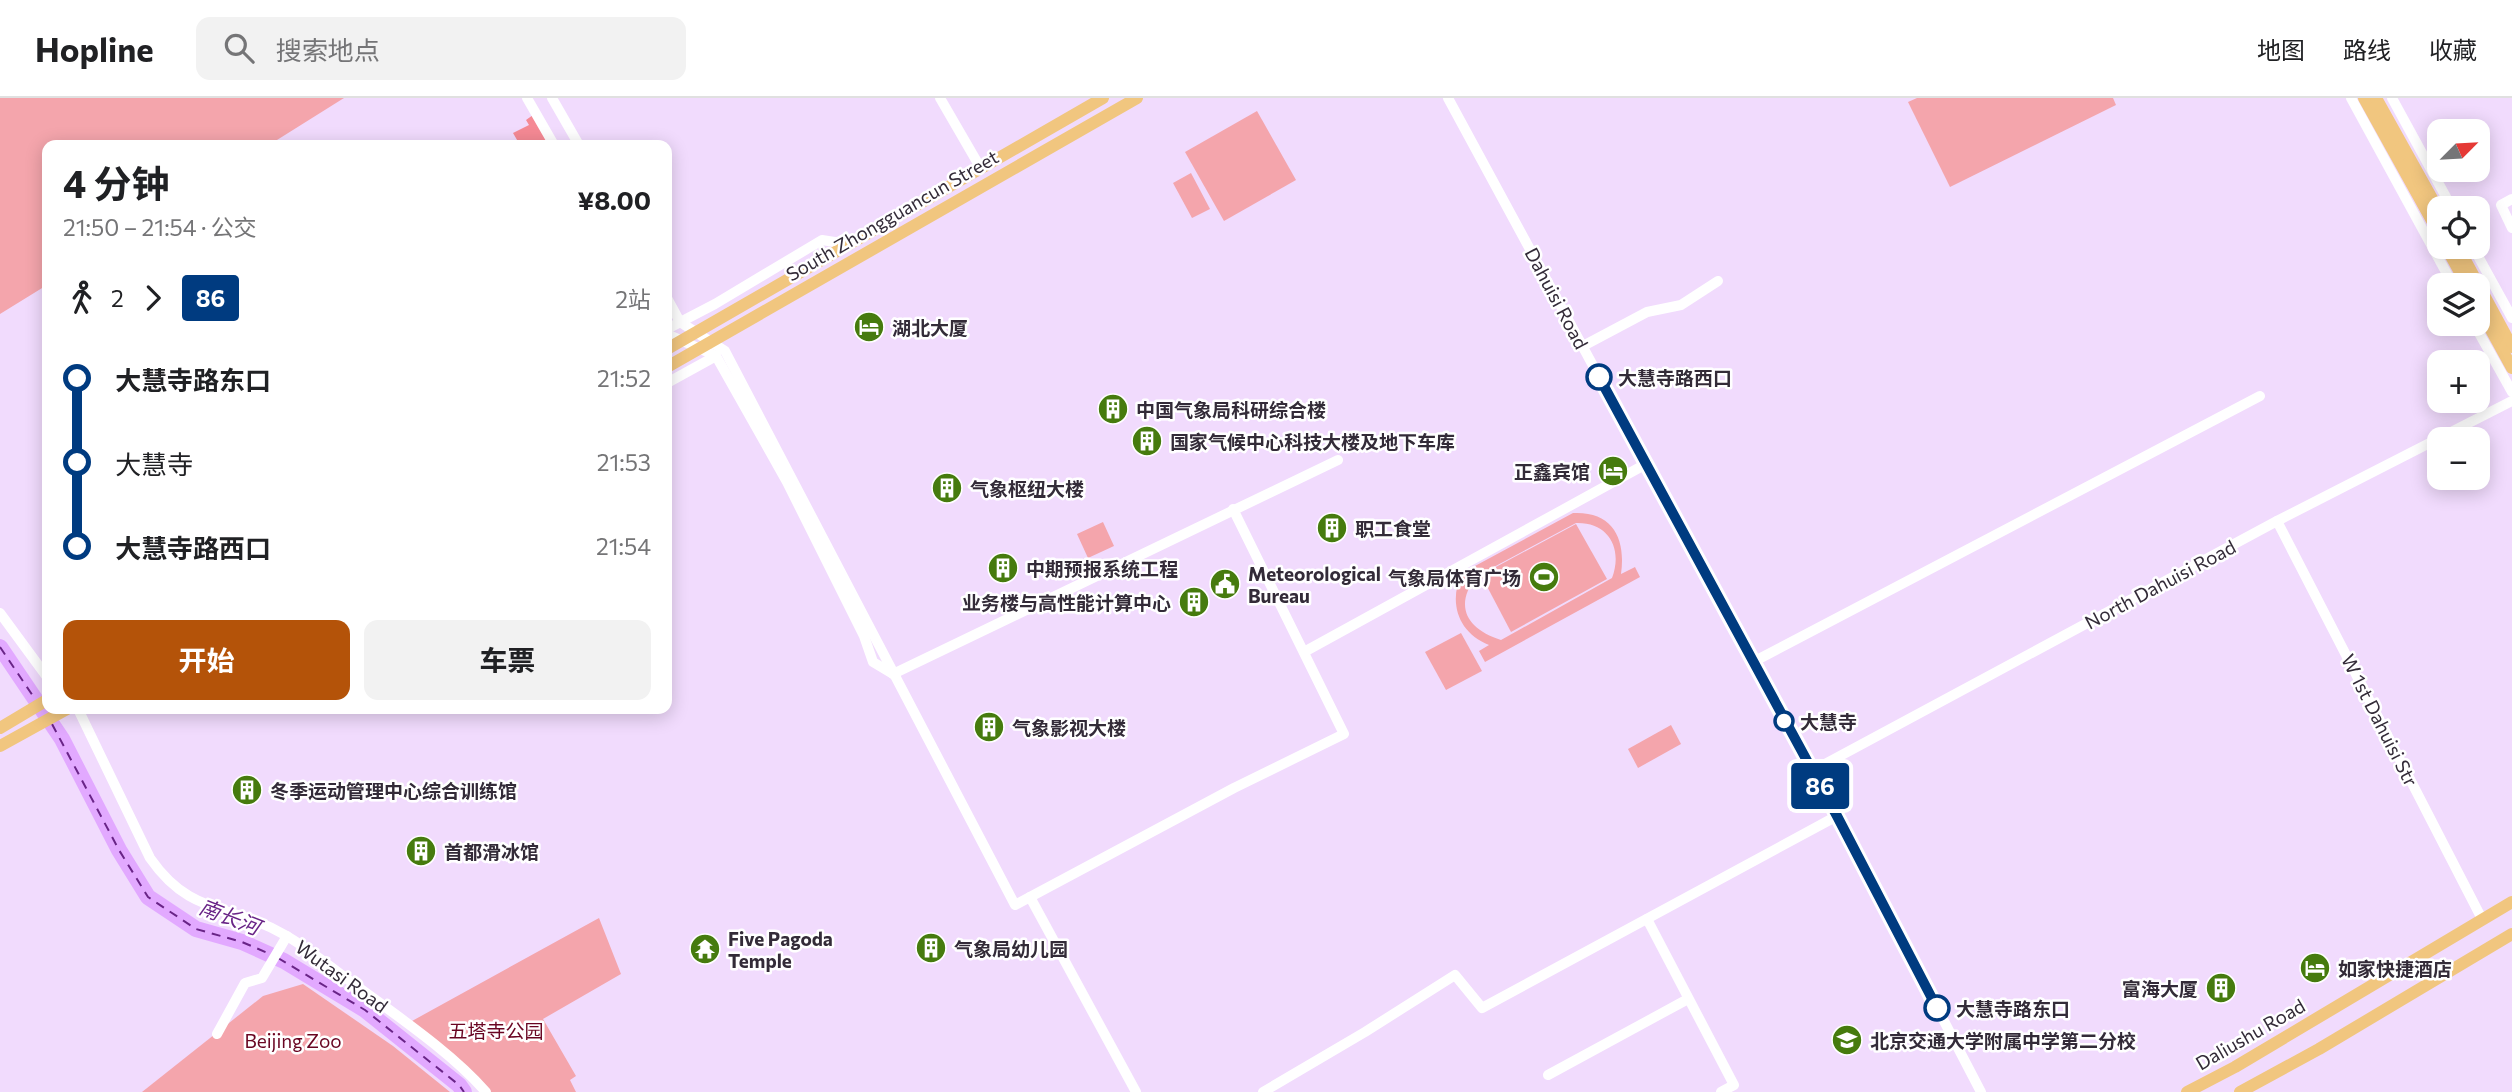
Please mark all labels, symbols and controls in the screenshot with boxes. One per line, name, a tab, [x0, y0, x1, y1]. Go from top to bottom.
search box	[196, 17, 686, 80]
text: Hopline	[35, 28, 154, 69]
icon: search	[220, 29, 258, 67]
text: 搜索地点	[276, 34, 380, 65]
text: 地图	[2257, 35, 2305, 64]
text: 路线	[2343, 35, 2391, 64]
text: 收藏	[2429, 35, 2477, 64]
north arrow	[2427, 119, 2490, 182]
map controls	[2427, 119, 2490, 490]
street label: South Zhongguancun Street	[782, 145, 1003, 285]
text: 4 分钟	[63, 159, 170, 206]
text: ¥8.00	[578, 184, 651, 215]
button: locate	[2427, 196, 2490, 259]
text: 21:50 – 21:54 · 公交	[63, 213, 257, 241]
street label: Dahuisi Road	[1521, 243, 1593, 353]
button: layers	[2427, 273, 2490, 336]
icon: walk	[63, 279, 101, 317]
icon: forward	[134, 279, 172, 317]
text: 86	[196, 283, 225, 312]
text: 2	[111, 284, 124, 312]
text: 2站	[615, 285, 651, 313]
hotel icon: 湖北大厦	[852, 310, 886, 344]
place label: 湖北大厦	[892, 316, 968, 339]
button: +	[2427, 350, 2490, 413]
text: 大慧寺路东口	[115, 364, 271, 395]
text: 21:52	[597, 364, 651, 392]
marker: 大慧寺路西口	[1586, 364, 1612, 390]
place label: 大慧寺路西口	[1618, 366, 1732, 389]
building icon: 中国气象局科研综合楼	[1096, 392, 1130, 426]
place label: 中国气象局科研综合楼	[1136, 398, 1326, 421]
building icon: 国家气候中心科技大楼及地下车库	[1130, 424, 1164, 458]
button: −	[2427, 427, 2490, 490]
place label: 国家气候中心科技大楼及地下车库	[1170, 430, 1455, 453]
text: 大慧寺	[115, 448, 193, 479]
text: 21:53	[597, 448, 651, 476]
hotel icon: 正鑫宾馆	[1596, 454, 1630, 488]
place label: 正鑫宾馆	[1514, 460, 1590, 483]
building icon: 气象枢纽大楼	[930, 471, 964, 505]
place label: 气象枢纽大楼	[970, 477, 1084, 500]
building icon: 职工食堂	[1315, 511, 1349, 545]
place label: 职工食堂	[1355, 517, 1431, 540]
text: 大慧寺路西口	[115, 532, 271, 563]
text: 21:54	[596, 532, 651, 560]
street label: North Dahuisi Road	[2081, 535, 2239, 633]
building icon: 中期预报系统工程	[986, 551, 1020, 585]
place label: 中期预报系统工程	[1026, 557, 1178, 580]
sports icon: 气象局体育广场	[1527, 560, 1561, 594]
place label: Meteorological Bureau	[1248, 562, 1381, 607]
place label: 气象局体育广场	[1388, 566, 1521, 589]
public building icon: Meteorological Bureau	[1208, 567, 1242, 601]
building icon: 业务楼与高性能计算中心	[1177, 585, 1211, 619]
place label: 业务楼与高性能计算中心	[962, 591, 1171, 614]
button: 开始	[63, 620, 350, 700]
button: 车票	[364, 620, 651, 700]
street label: W 1st Dahuisi Str	[2337, 650, 2423, 790]
building icon: 气象影视大楼	[972, 710, 1006, 744]
place label: 大慧寺	[1800, 710, 1857, 733]
marker: 大慧寺	[1774, 711, 1794, 731]
place label: 气象影视大楼	[1012, 716, 1126, 739]
line badge: 86	[1788, 763, 1852, 809]
text: 86	[1805, 771, 1835, 800]
building icon: 冬季运动管理中心综合训练馆	[230, 773, 264, 807]
place label: 冬季运动管理中心综合训练馆	[270, 779, 517, 802]
building icon: 首都滑冰馆	[404, 834, 438, 868]
place label: 首都滑冰馆	[444, 840, 539, 863]
water label: 南长河	[196, 893, 268, 940]
place label: Five Pagoda Temple	[728, 927, 833, 972]
building icon: 气象局幼儿园	[914, 931, 948, 965]
temple icon: Five Pagoda Temple	[688, 932, 722, 966]
street label: Wutasi Road	[291, 935, 393, 1017]
place label: 气象局幼儿园	[954, 937, 1068, 960]
hotel icon: 如家快捷酒店	[2298, 951, 2332, 985]
place label: 如家快捷酒店	[2338, 957, 2452, 980]
building icon: 富海大厦	[2204, 971, 2238, 1005]
place label: 富海大厦	[2122, 977, 2198, 1000]
street label: Daliushu Road	[2191, 993, 2309, 1075]
marker: 大慧寺路东口	[1924, 995, 1950, 1021]
place label: 大慧寺路东口	[1956, 997, 2070, 1020]
park label: 五塔寺公园	[448, 1019, 544, 1042]
school or university icon: 北京交通大学附属中学第二分校	[1830, 1023, 1864, 1057]
park label: Beijing Zoo	[244, 1029, 342, 1052]
place label: 北京交通大学附属中学第二分校	[1870, 1029, 2136, 1052]

